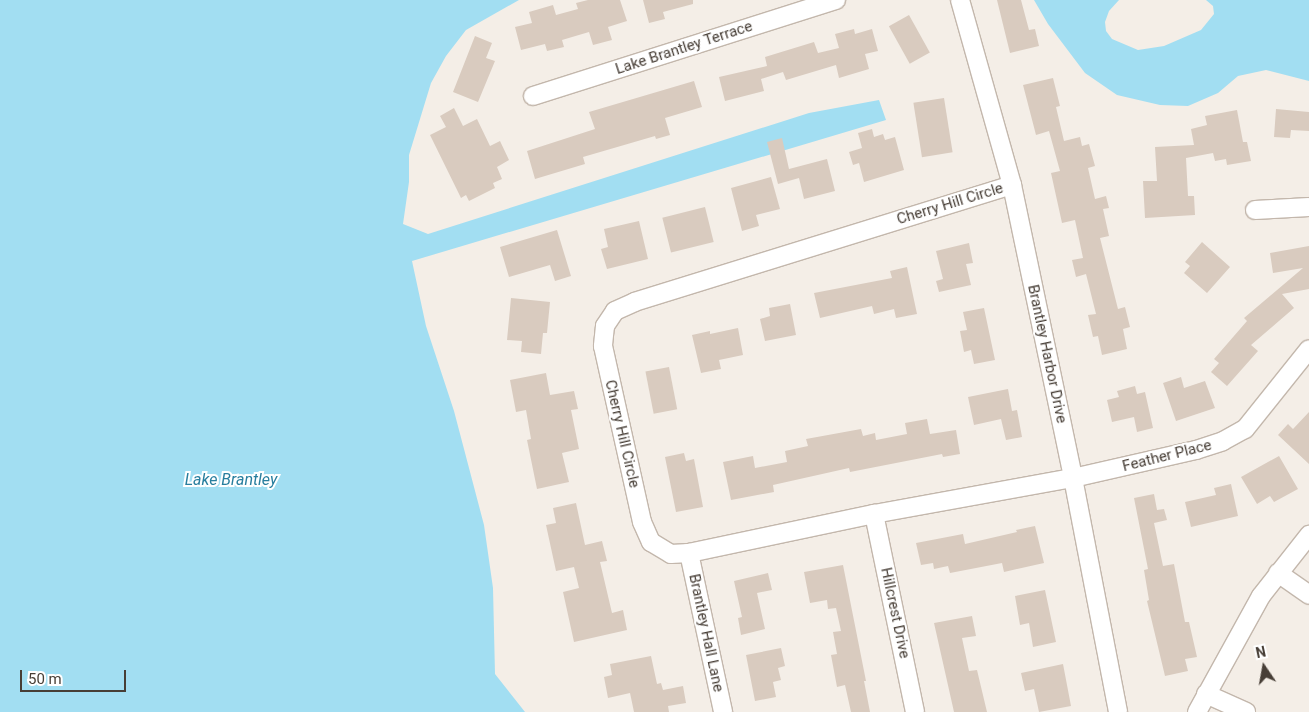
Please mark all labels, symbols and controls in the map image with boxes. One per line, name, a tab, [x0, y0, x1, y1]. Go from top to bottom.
street label: Lake Brantley Terrace	[613, 17, 755, 79]
street label: Cherry Hill Circle	[895, 179, 1005, 229]
street label: Brantley Harbor Drive	[1024, 283, 1070, 425]
street label: Cherry Hill Circle	[601, 378, 643, 490]
street label: Feather Place	[1121, 436, 1213, 476]
water label: Lake Brantley	[185, 470, 277, 490]
street label: Hillcrest Drive	[877, 566, 913, 660]
street label: Brantley Hall Lane	[685, 572, 727, 694]
north arrow	[1239, 642, 1289, 692]
text: N	[1254, 643, 1267, 661]
scale bar	[22, 660, 129, 692]
text: 50 m	[28, 670, 62, 688]

